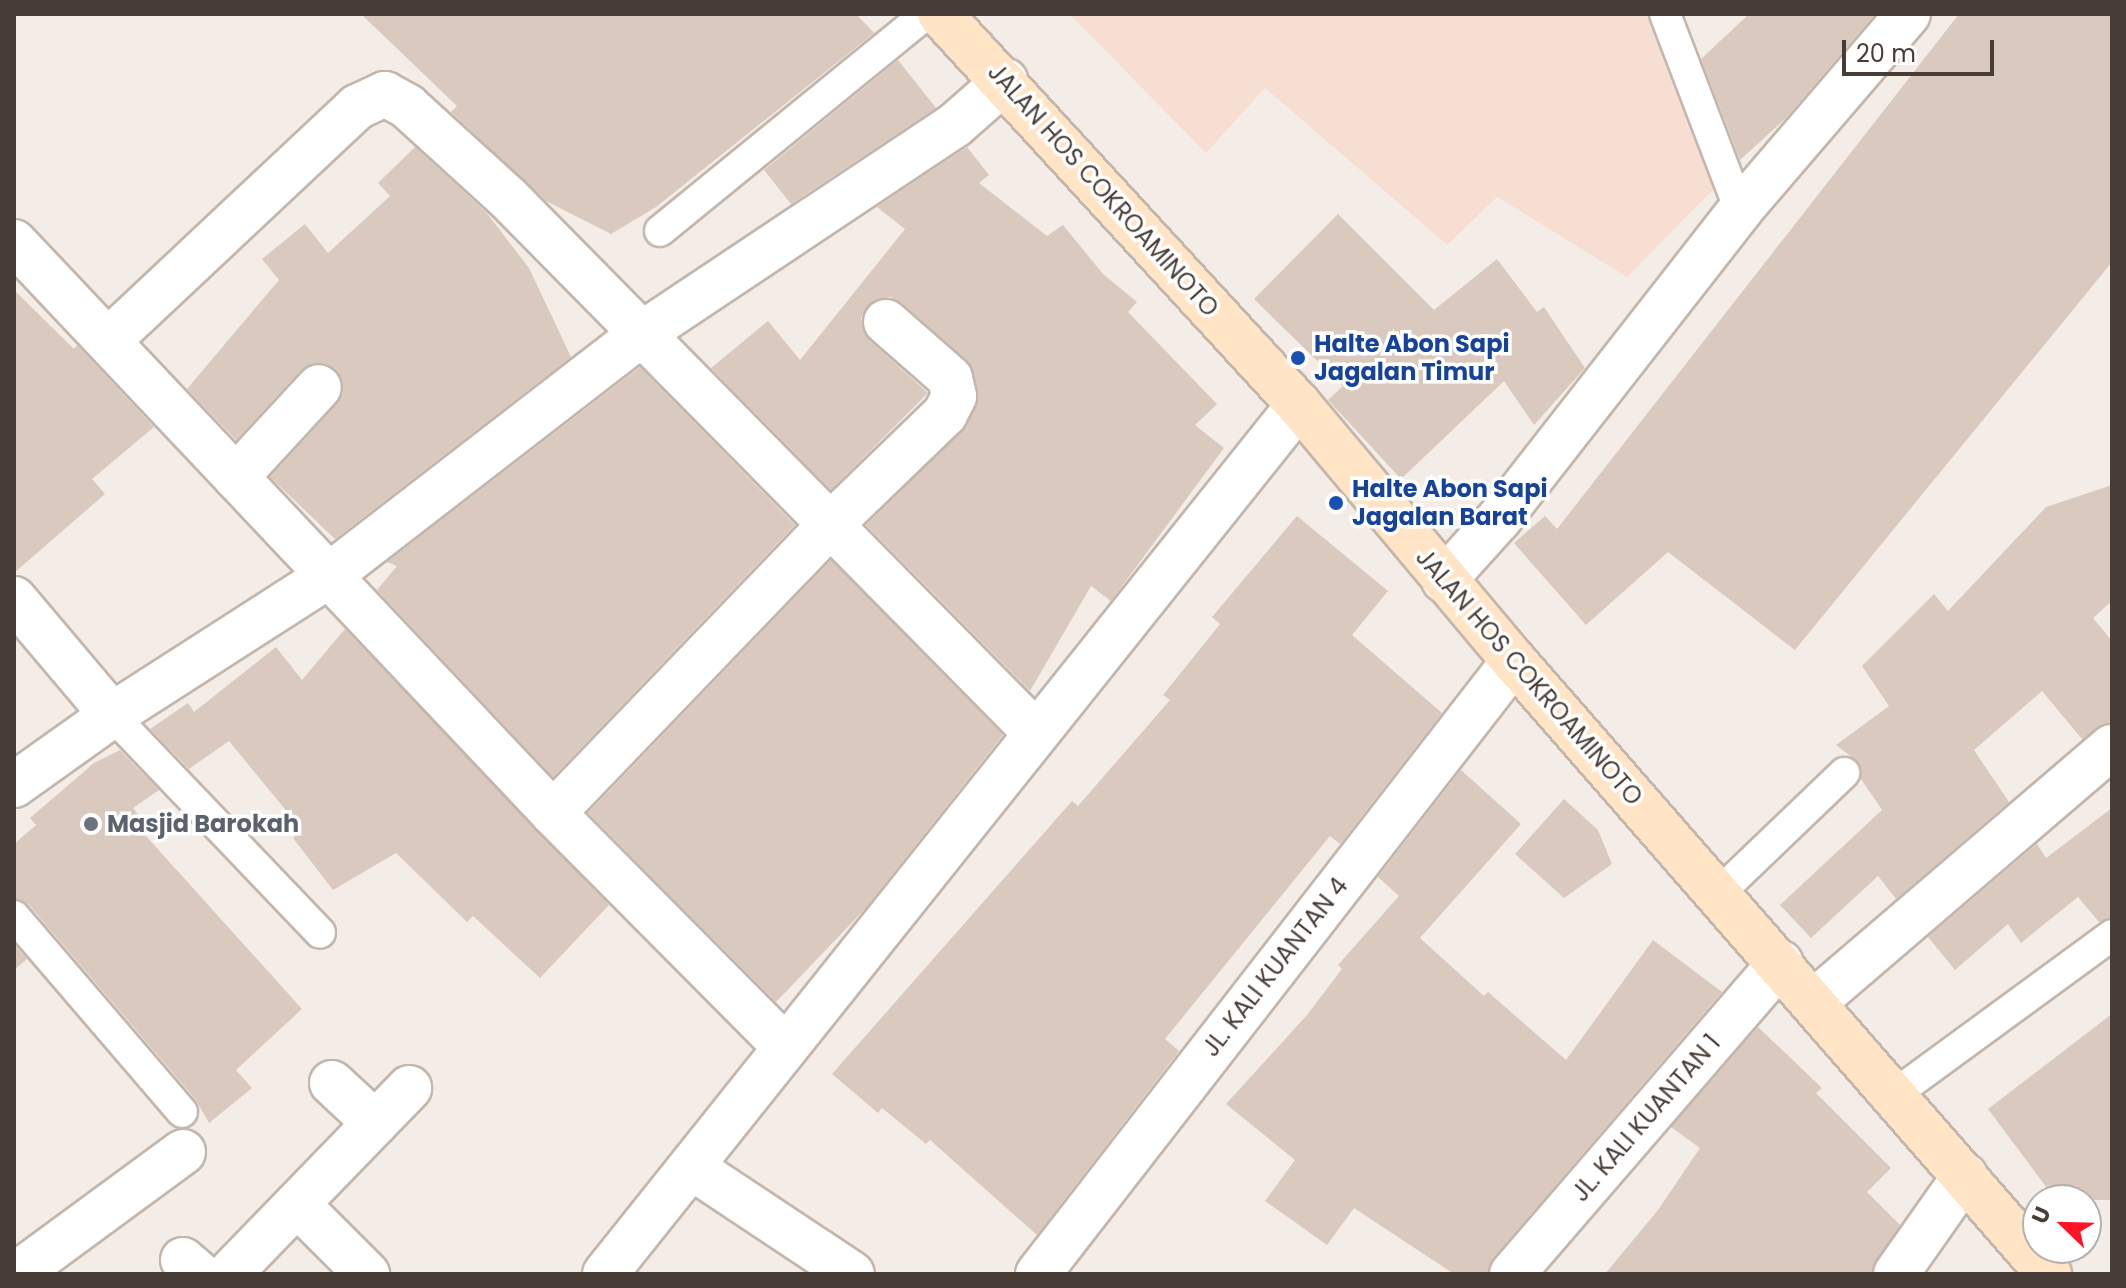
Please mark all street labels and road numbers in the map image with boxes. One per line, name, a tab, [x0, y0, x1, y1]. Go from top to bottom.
street label: JALAN HOS COKROAMINOTO	[982, 58, 1224, 322]
street label: JALAN HOS COKROAMINOTO	[1410, 543, 1648, 811]
street label: JL. KALI KUANTAN 4	[1196, 872, 1354, 1062]
street label: JL. KALI KUANTAN 1	[1566, 1029, 1726, 1207]

